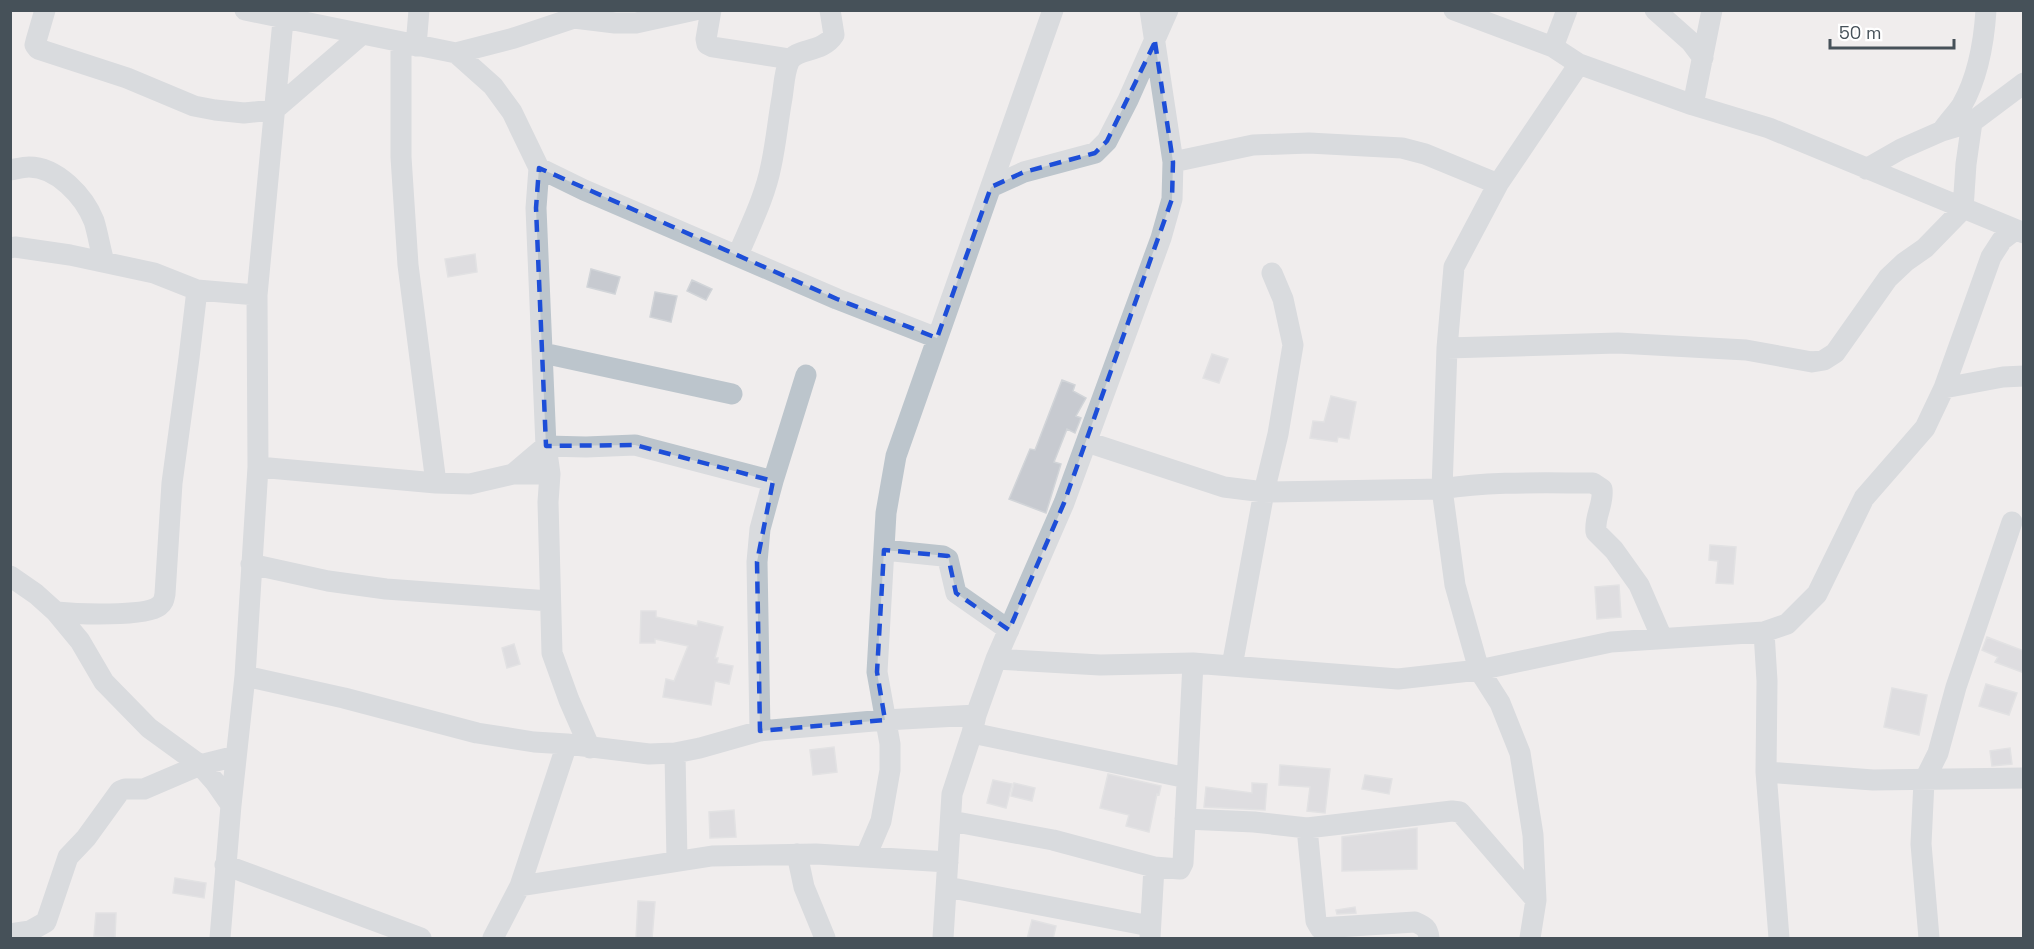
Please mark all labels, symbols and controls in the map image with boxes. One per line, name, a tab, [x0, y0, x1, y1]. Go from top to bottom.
scale bar	[1830, 12, 1954, 50]
text: 50 m	[1839, 21, 1881, 44]

